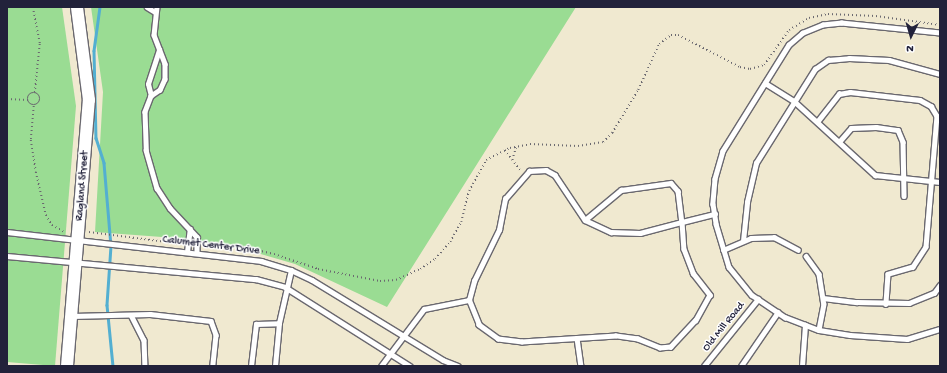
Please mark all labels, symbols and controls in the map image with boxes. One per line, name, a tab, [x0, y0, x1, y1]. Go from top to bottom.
north arrow	[891, 16, 931, 56]
text: N	[906, 42, 914, 54]
street label: Ragland Street	[73, 150, 93, 222]
street label: Calumet Center Drive	[162, 233, 260, 259]
street label: Old Mill Road	[700, 300, 748, 354]

